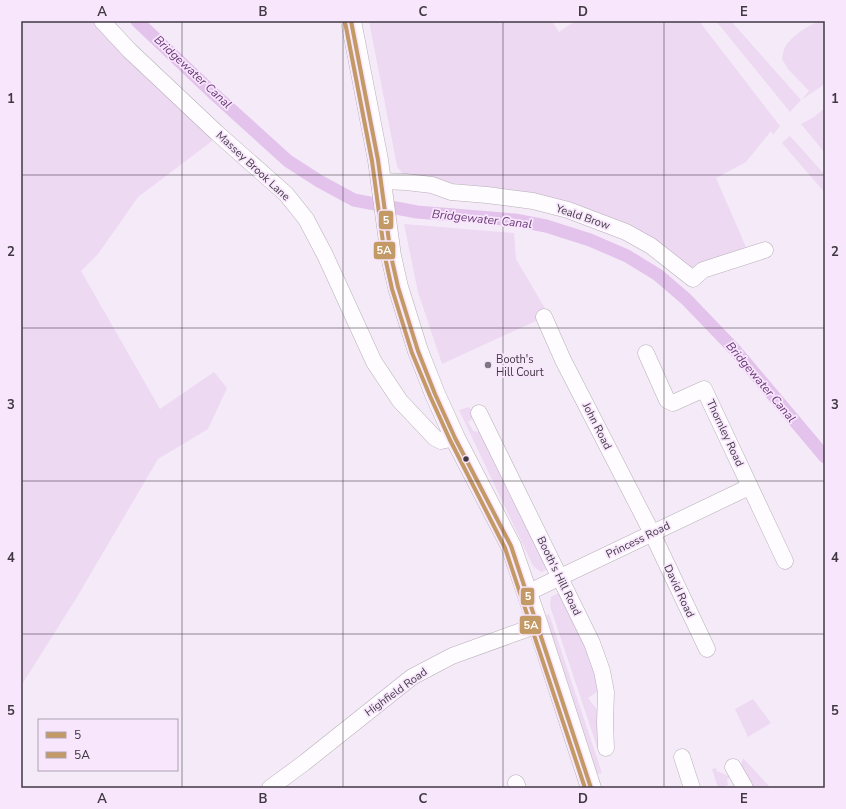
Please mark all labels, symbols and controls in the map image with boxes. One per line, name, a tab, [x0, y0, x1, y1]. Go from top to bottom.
text: A	[97, 3, 107, 21]
text: B	[259, 3, 268, 21]
text: C	[419, 3, 428, 21]
text: D	[578, 3, 588, 21]
text: E	[740, 3, 748, 21]
water label: Bridgewater Canal	[151, 32, 236, 113]
text: 1	[7, 90, 15, 108]
text: 1	[831, 90, 839, 108]
street label: Massey Brook Lane	[213, 128, 293, 204]
street label: Yeald Brow	[553, 200, 612, 233]
water label: Bridgewater Canal	[431, 206, 533, 232]
line badge: 5	[378, 210, 394, 230]
text: 5	[383, 213, 390, 228]
line badge: 5A	[373, 241, 396, 260]
text: 2	[7, 243, 15, 261]
text: 5A	[377, 243, 392, 258]
text: 2	[831, 243, 839, 261]
water label: Bridgewater Canal	[722, 338, 800, 426]
place label: Booth's Hill Court	[496, 352, 544, 380]
marker: Booth's Hill Court	[483, 360, 493, 370]
text: 3	[7, 396, 15, 414]
text: 3	[831, 396, 839, 414]
street label: Thornley Road	[703, 397, 747, 469]
street label: John Road	[578, 399, 615, 452]
unlabelled marker	[461, 454, 471, 464]
street label: Princess Road	[604, 518, 672, 562]
street label: Booth's Hill Road	[533, 534, 585, 618]
text: 4	[7, 549, 15, 567]
text: 4	[831, 549, 839, 567]
street label: David Road	[660, 562, 698, 620]
line badge: 5	[520, 587, 535, 606]
text: 5	[525, 589, 532, 604]
line badge: 5A	[519, 615, 542, 635]
text: 5A	[524, 618, 539, 633]
street label: Highfield Road	[362, 664, 430, 720]
text: 5	[7, 702, 15, 720]
text: 5	[831, 702, 839, 720]
legend	[38, 719, 178, 771]
text: 5	[74, 727, 81, 743]
text: 5A	[74, 747, 90, 763]
text: A	[97, 790, 107, 808]
text: B	[259, 790, 268, 808]
text: C	[419, 790, 428, 808]
text: D	[578, 790, 588, 808]
text: E	[740, 790, 748, 808]

